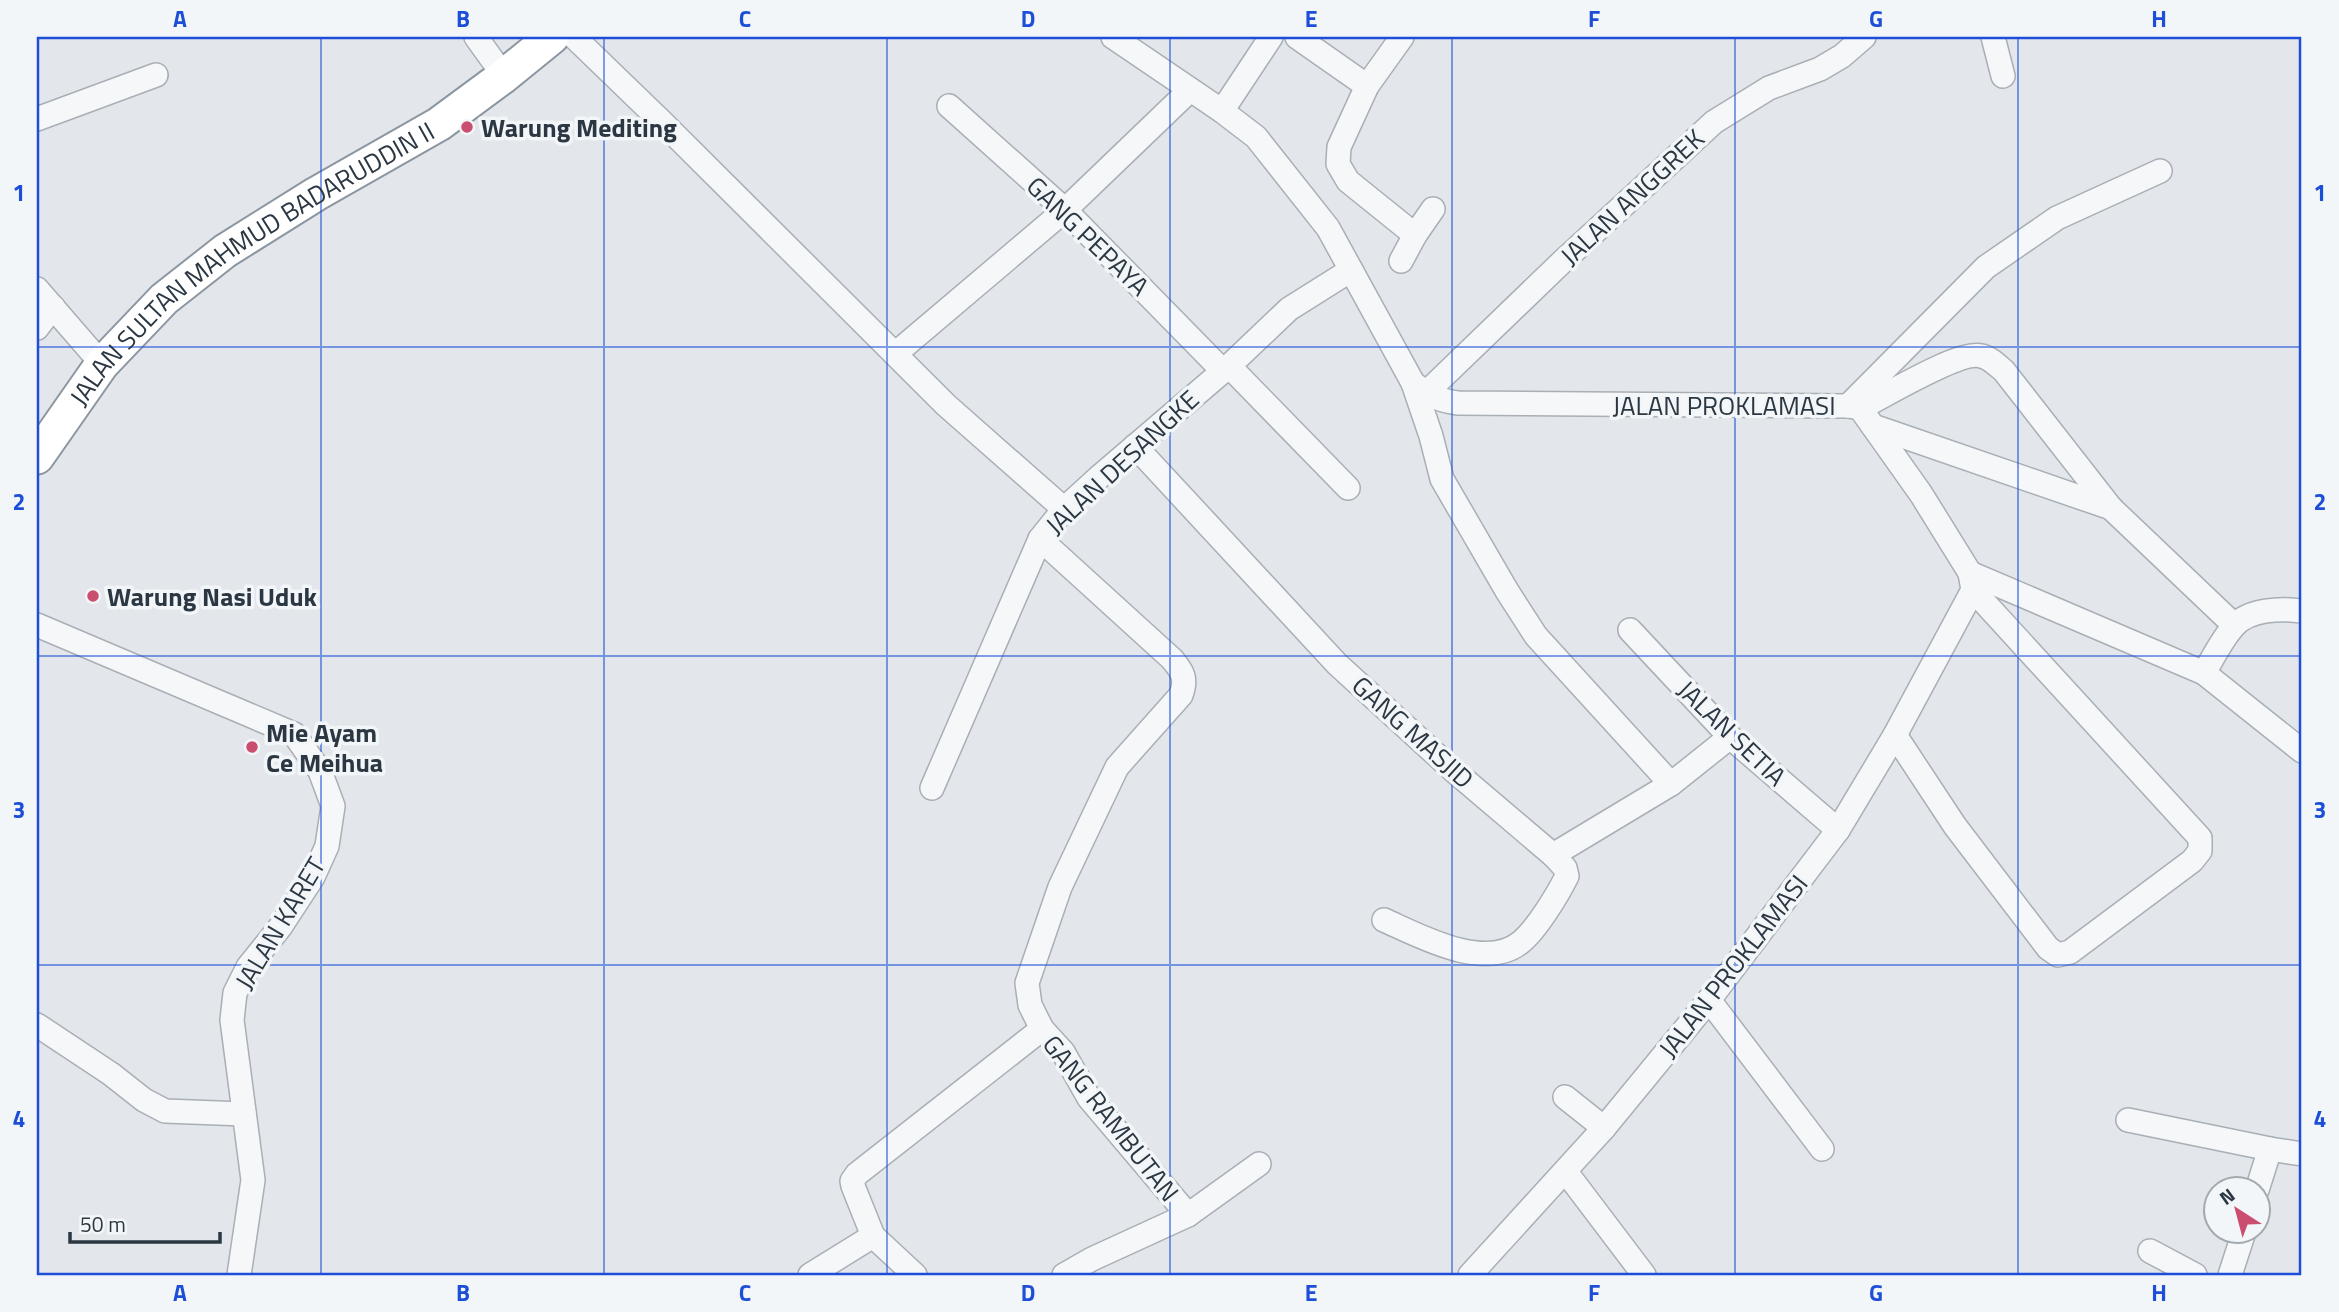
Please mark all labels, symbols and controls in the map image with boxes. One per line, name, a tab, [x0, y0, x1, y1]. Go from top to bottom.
text: A	[173, 1, 187, 36]
text: B	[456, 1, 470, 36]
text: C	[739, 1, 751, 36]
text: D	[1021, 1, 1035, 36]
text: E	[1305, 1, 1317, 36]
text: F	[1588, 1, 1600, 36]
text: G	[1869, 1, 1883, 36]
text: H	[2151, 1, 2167, 36]
place label: Warung Mediting	[481, 108, 677, 147]
street label: JALAN SULTAN MAHMUD BADARUDDIN II	[59, 111, 441, 413]
marker: Warung Mediting	[459, 119, 475, 135]
street label: JALAN ANGGREK	[1551, 120, 1713, 274]
street label: GANG PEPAYA	[1018, 167, 1158, 305]
text: 1	[13, 175, 25, 210]
text: 1	[2314, 175, 2326, 210]
street label: JALAN DESANGKE	[1037, 380, 1207, 544]
street label: JALAN PROKLAMASI	[1612, 386, 1836, 425]
text: 2	[13, 484, 25, 519]
text: 2	[2314, 484, 2326, 519]
place label: Warung Nasi Uduk	[107, 577, 318, 616]
marker: Warung Nasi Uduk	[85, 588, 101, 604]
street label: GANG MASJID	[1343, 667, 1483, 797]
street label: JALAN SETIA	[1669, 671, 1795, 795]
place label: Mie Ayam Ce Meihua	[266, 713, 383, 782]
marker: Mie Ayam Ce Meihua	[244, 739, 260, 755]
text: 3	[13, 792, 25, 827]
text: 3	[2314, 792, 2326, 827]
street label: JALAN KARET	[225, 849, 335, 997]
street label: JALAN PROKLAMASI	[1649, 866, 1817, 1066]
street label: GANG RAMBUTAN	[1033, 1026, 1189, 1210]
text: 4	[13, 1101, 25, 1136]
text: 4	[2314, 1101, 2326, 1136]
north arrow	[2202, 1176, 2272, 1246]
text: N	[2213, 1180, 2241, 1211]
scale bar	[70, 1200, 220, 1244]
text: 50 m	[80, 1208, 126, 1240]
text: A	[173, 1275, 187, 1310]
text: B	[456, 1275, 470, 1310]
text: C	[739, 1275, 751, 1310]
text: D	[1021, 1275, 1035, 1310]
text: E	[1305, 1275, 1317, 1310]
text: F	[1588, 1275, 1600, 1310]
text: G	[1869, 1275, 1883, 1310]
text: H	[2151, 1275, 2167, 1310]

